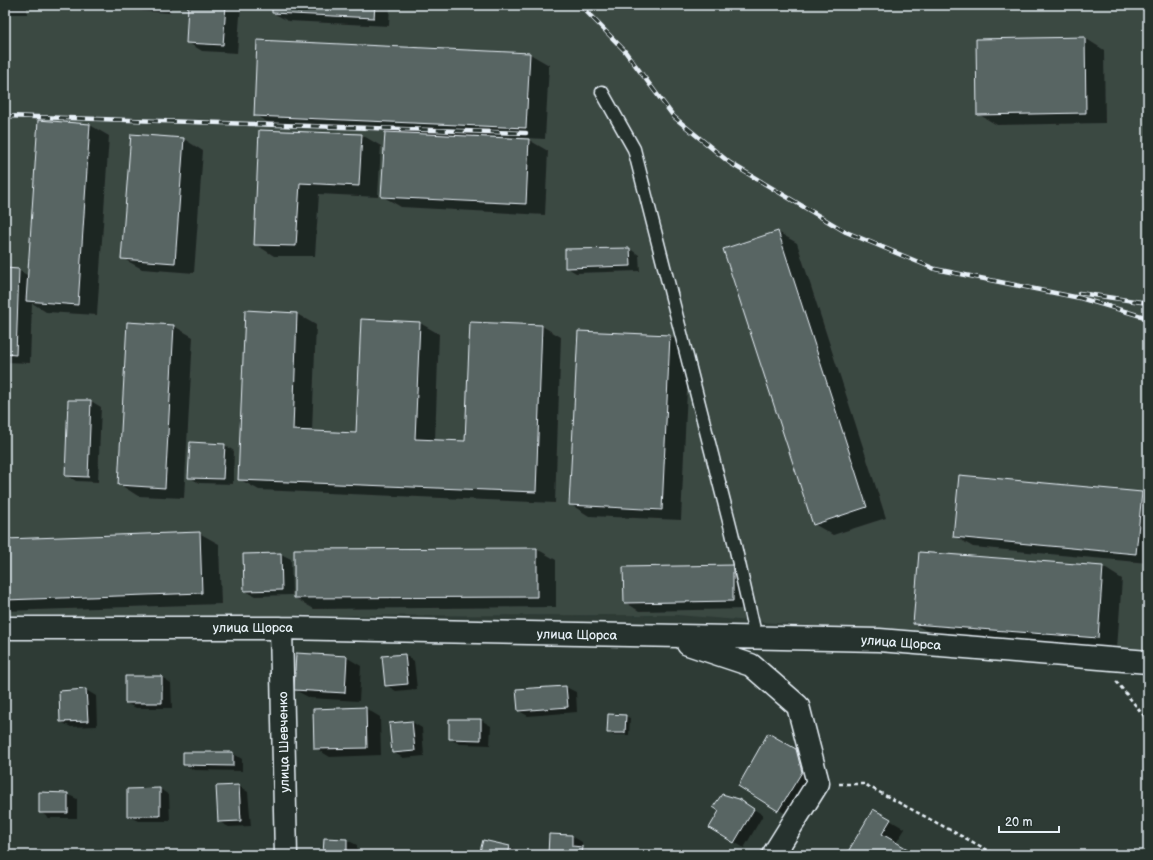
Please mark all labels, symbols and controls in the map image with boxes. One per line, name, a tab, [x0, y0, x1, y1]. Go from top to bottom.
street label: улица Щорса	[213, 620, 293, 636]
street label: улица Щорса	[537, 626, 618, 644]
street label: улица Щорса	[860, 632, 942, 654]
street label: улица Шевченко	[275, 691, 293, 793]
scale bar	[999, 808, 1059, 834]
text: 20 m	[1005, 815, 1032, 830]

